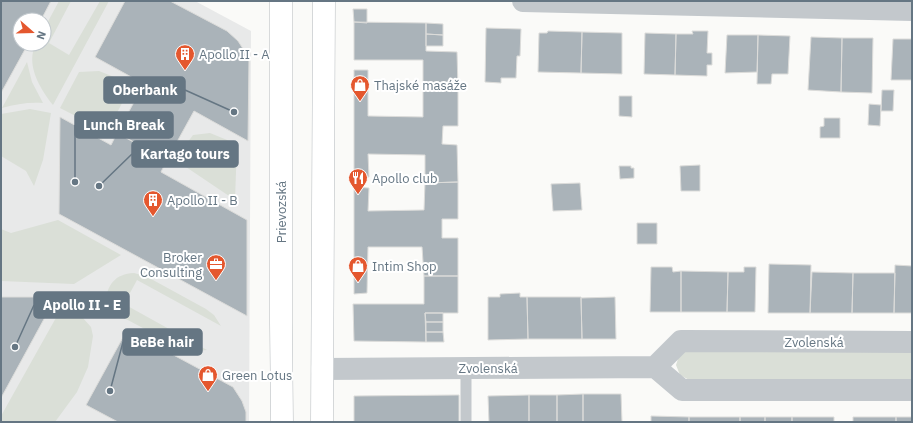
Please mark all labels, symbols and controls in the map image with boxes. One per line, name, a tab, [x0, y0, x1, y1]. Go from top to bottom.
north arrow	[12, 12, 52, 52]
text: N	[33, 29, 49, 42]
building icon: Apollo II - A	[174, 43, 196, 71]
place label: Apollo II - A	[199, 46, 270, 63]
shop icon: Thajské masáže	[349, 74, 371, 102]
callout: Oberbank	[104, 77, 185, 103]
place label: Thajské masáže	[374, 77, 467, 94]
text: Oberbank	[113, 81, 178, 99]
callout: Lunch Break	[75, 112, 173, 138]
text: Lunch Break	[83, 116, 166, 134]
callout: Kartago tours	[132, 141, 238, 167]
text: Kartago tours	[140, 145, 230, 163]
restaurant icon: Apollo club	[347, 167, 369, 195]
place label: Apollo club	[372, 170, 438, 187]
street label: Prievozská	[273, 181, 290, 243]
building icon: Apollo II - B	[142, 189, 164, 217]
place label: Apollo II - B	[167, 192, 238, 209]
place label: Broker Consulting	[140, 249, 202, 281]
office icon: Broker Consulting	[205, 253, 227, 281]
shop icon: Intim Shop	[347, 255, 369, 283]
place label: Intim Shop	[372, 258, 437, 275]
callout: Apollo II - E	[34, 292, 129, 318]
text: Apollo II - E	[43, 296, 121, 314]
callout: BeBe hair	[123, 329, 202, 355]
text: BeBe hair	[130, 333, 194, 351]
street label: Zvolenská	[784, 334, 844, 351]
street label: Zvolenská	[458, 360, 518, 377]
shop icon: Green Lotus	[197, 364, 219, 392]
place label: Green Lotus	[222, 367, 292, 384]

